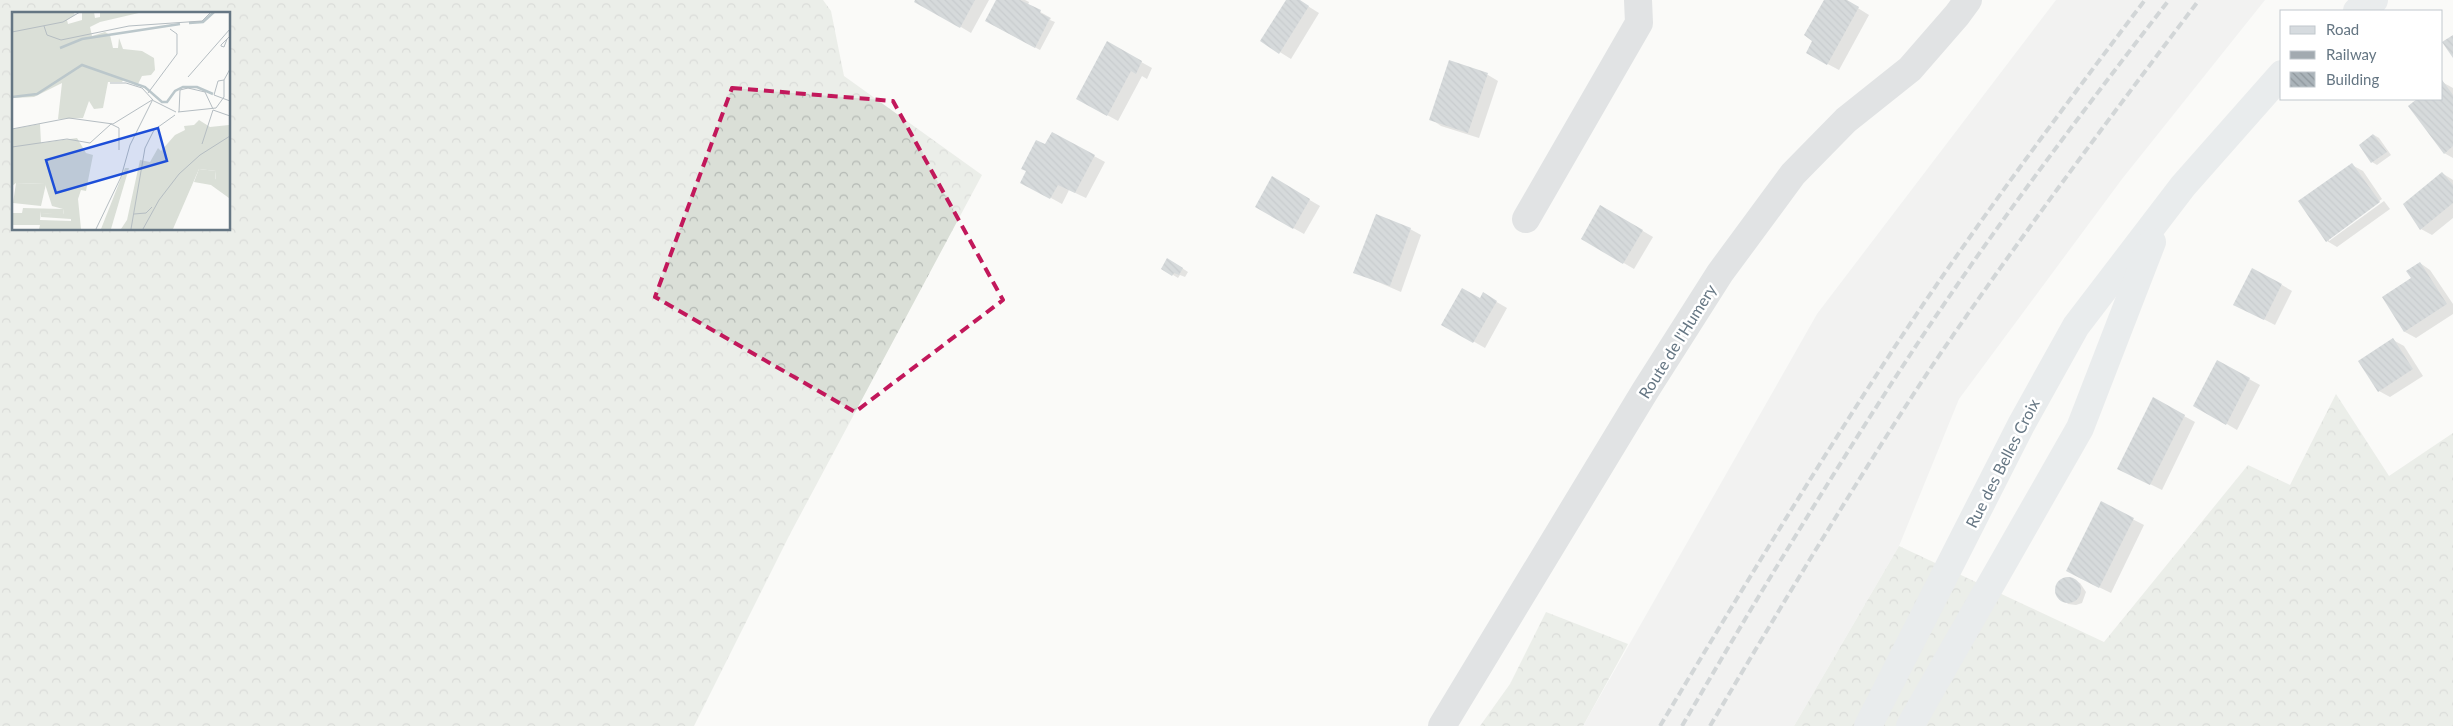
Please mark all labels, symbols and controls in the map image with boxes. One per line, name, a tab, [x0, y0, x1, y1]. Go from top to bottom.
legend	[2280, 10, 2443, 100]
inset map	[12, 12, 230, 230]
text: Road	[2326, 20, 2359, 38]
text: Railway	[2326, 45, 2377, 63]
text: Building	[2326, 70, 2379, 88]
street label: Route de l'Humery	[1634, 280, 1720, 402]
street label: Rue des Belles Croix	[1961, 395, 2043, 531]

